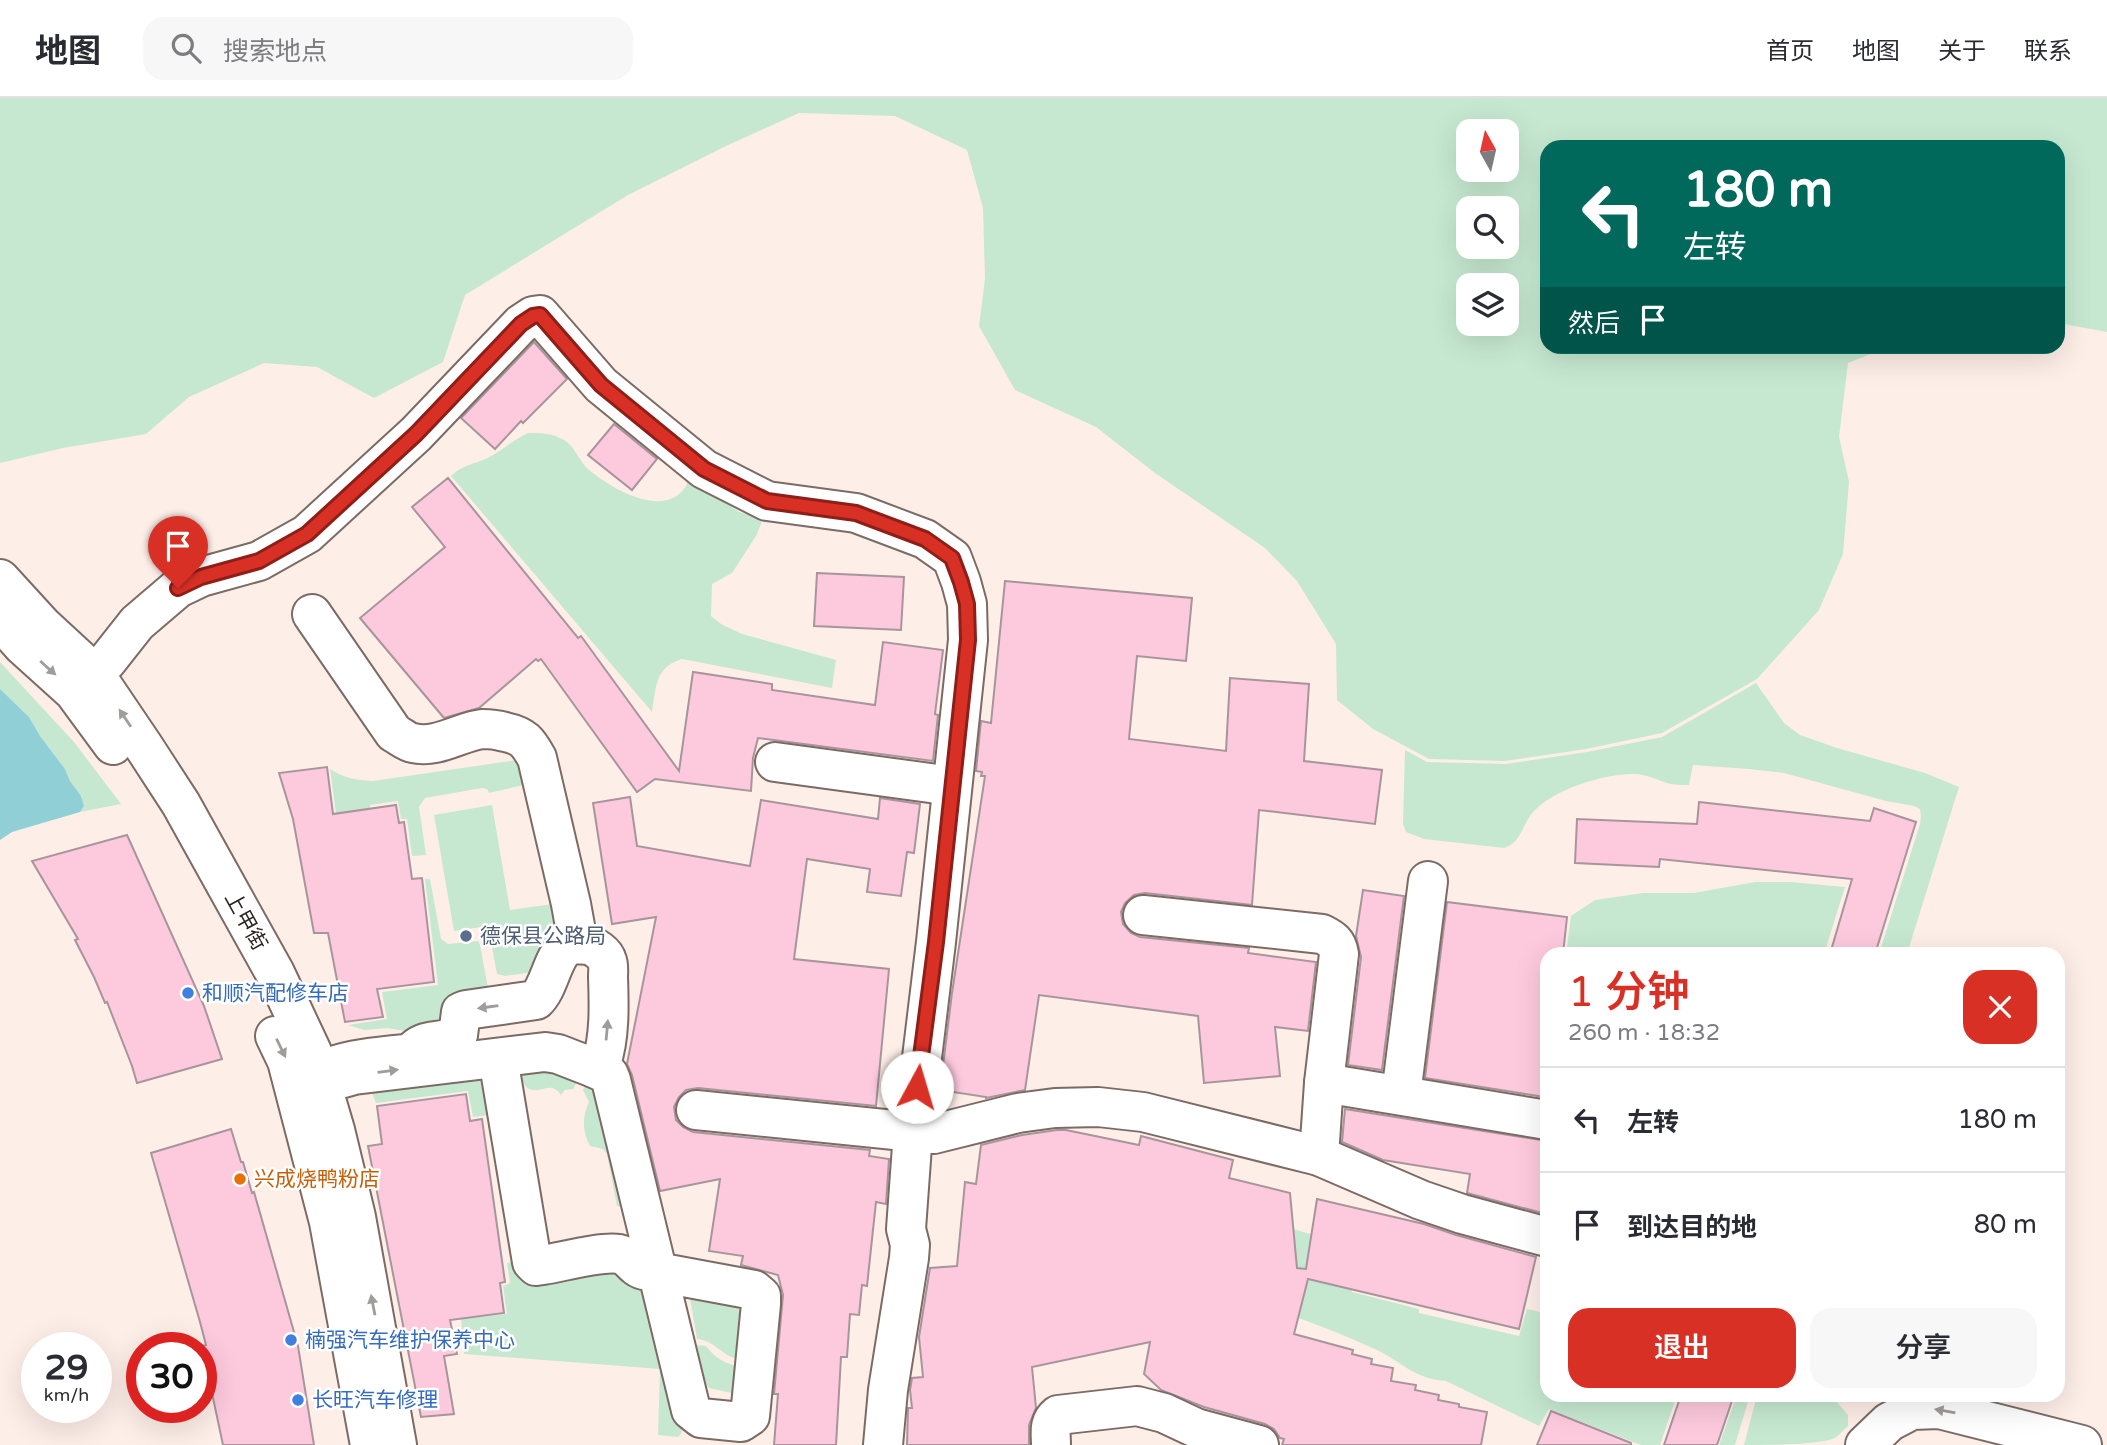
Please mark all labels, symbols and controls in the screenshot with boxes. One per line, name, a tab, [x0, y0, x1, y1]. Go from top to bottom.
search box	[143, 17, 633, 80]
icon: search	[167, 29, 205, 67]
text: 地图	[35, 32, 101, 71]
text: 搜索地点	[223, 36, 327, 67]
text: 首页	[1766, 37, 1814, 66]
text: 地图	[1852, 37, 1900, 66]
text: 关于	[1938, 37, 1986, 66]
text: 联系	[2024, 37, 2072, 66]
north arrow	[1456, 119, 1519, 182]
map controls	[1456, 119, 1519, 336]
text: 180 m	[1683, 161, 1833, 220]
icon: left	[1568, 168, 1659, 259]
button: search	[1456, 196, 1519, 259]
text: 左转	[1683, 229, 1747, 267]
button: layers	[1456, 273, 1519, 336]
icon: arrive	[1634, 301, 1672, 339]
text: 然后	[1568, 308, 1620, 339]
pin	[148, 516, 208, 588]
icon: arrive	[159, 527, 197, 565]
one-way arrow	[39, 660, 56, 676]
one-way arrow	[118, 709, 132, 727]
street label: 上甲街	[219, 888, 272, 955]
place label: 德保县公路局	[480, 924, 606, 949]
marker: 德保县公路局	[458, 928, 474, 944]
text: 1 分钟	[1568, 967, 1689, 1018]
button: close	[1963, 970, 2037, 1044]
place label: 和顺汽配修车店	[202, 981, 349, 1006]
marker: 和顺汽配修车店	[180, 985, 196, 1001]
one-way arrow	[477, 1001, 499, 1012]
one-way arrow	[601, 1019, 612, 1041]
text: 260 m · 18:32	[1568, 1019, 1720, 1047]
one-way arrow	[275, 1038, 286, 1058]
position arrow	[880, 1050, 954, 1124]
one-way arrow	[378, 1066, 400, 1077]
icon: left	[1568, 1101, 1606, 1139]
text: 180 m	[1957, 1104, 2037, 1135]
text: 左转	[1627, 1107, 1679, 1138]
place label: 兴成烧鸭粉店	[254, 1167, 380, 1192]
marker: 兴成烧鸭粉店	[232, 1171, 248, 1187]
icon: arrive	[1568, 1206, 1606, 1244]
text: 80 m	[1974, 1209, 2037, 1240]
text: 到达目的地	[1627, 1212, 1757, 1243]
one-way arrow	[367, 1294, 378, 1316]
button: 退出	[1568, 1308, 1796, 1388]
button: 分享	[1810, 1308, 2037, 1388]
place label: 楠强汽车维护保养中心	[305, 1328, 515, 1353]
speed limit sign: 30	[126, 1332, 217, 1423]
marker: 楠强汽车维护保养中心	[283, 1332, 299, 1348]
text: 29	[45, 1347, 88, 1389]
text: km/h	[44, 1384, 89, 1406]
place label: 长旺汽车修理	[312, 1388, 438, 1413]
marker: 长旺汽车修理	[290, 1392, 306, 1408]
one-way arrow	[1934, 1405, 1956, 1416]

